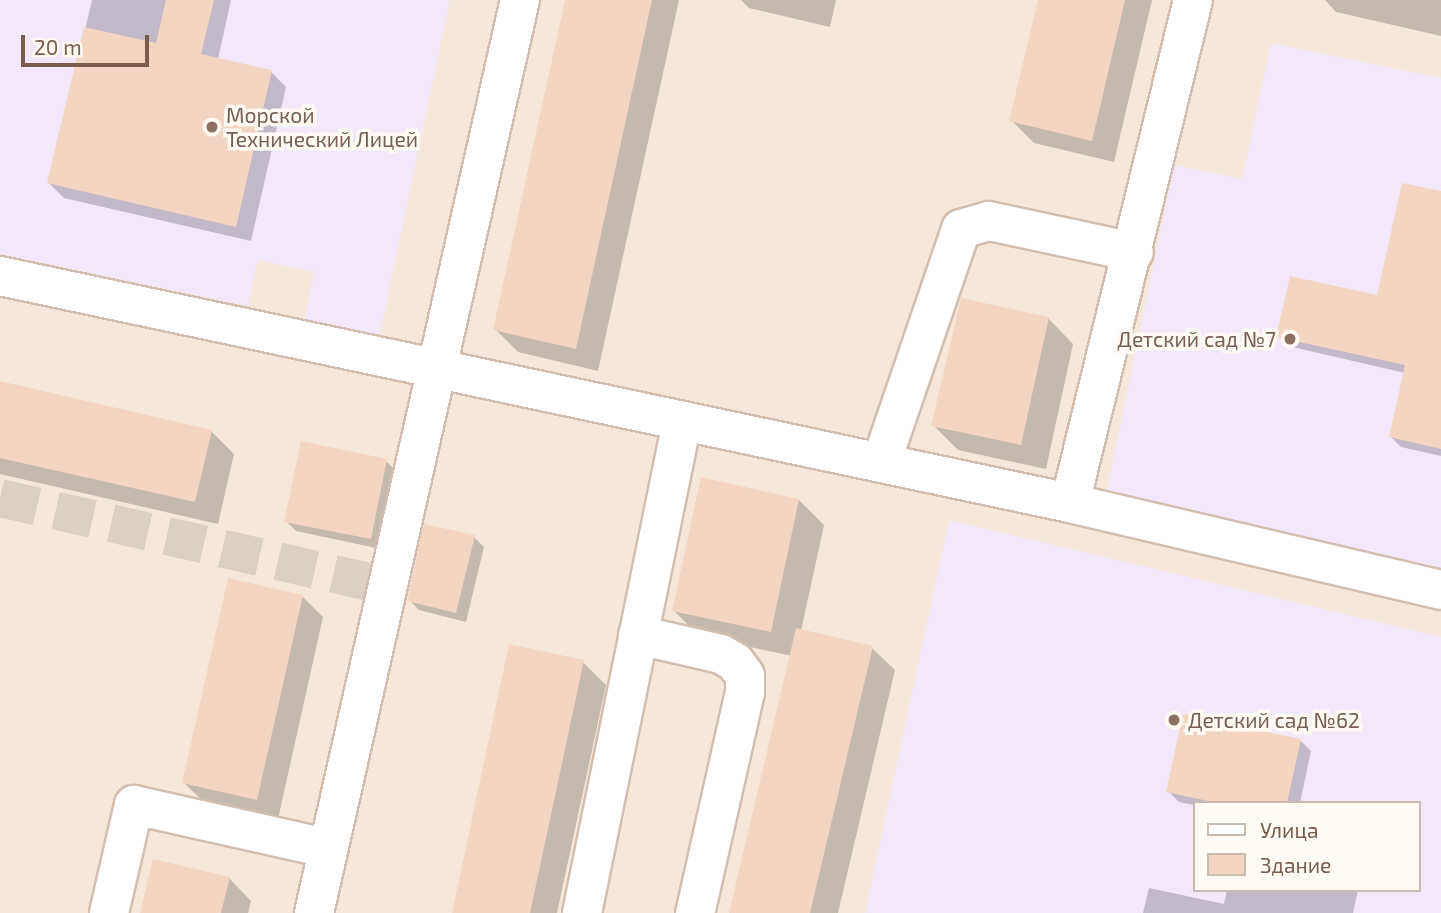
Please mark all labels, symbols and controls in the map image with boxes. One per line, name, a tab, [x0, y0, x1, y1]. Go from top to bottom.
scale bar	[24, 21, 152, 65]
text: 20 m	[34, 34, 82, 59]
place label: Морской Технический Лицей	[226, 102, 418, 152]
marker: Морской Технический Лицей	[204, 119, 220, 135]
place label: Детский сад №7	[1117, 326, 1276, 352]
marker: Детский сад №7	[1282, 331, 1298, 347]
place label: Детский сад №62	[1188, 707, 1360, 733]
marker: Детский сад №62	[1166, 712, 1182, 728]
legend	[1192, 801, 1420, 892]
text: Улица	[1260, 817, 1319, 842]
text: Здание	[1260, 852, 1331, 877]

